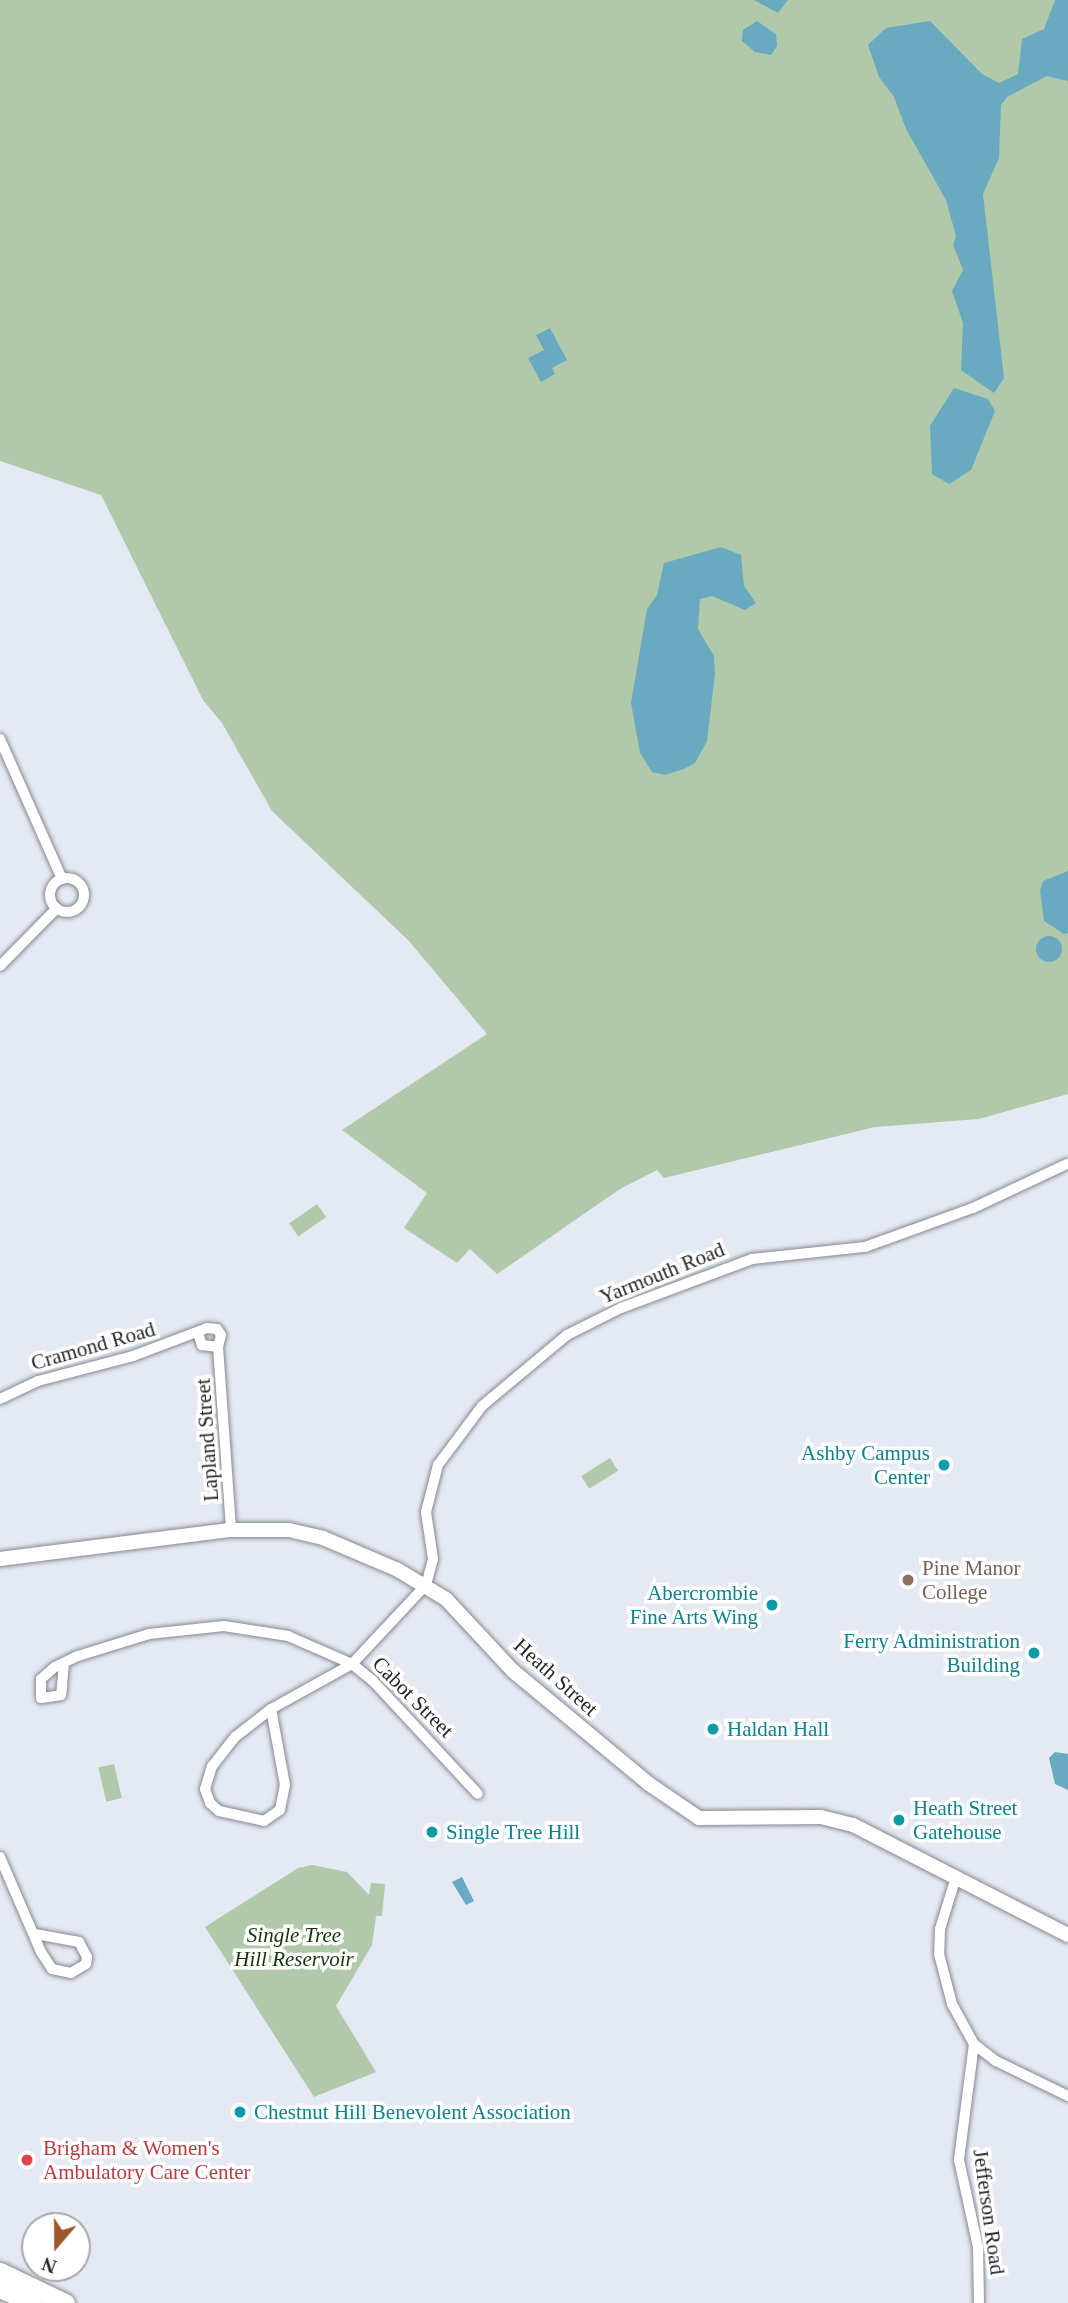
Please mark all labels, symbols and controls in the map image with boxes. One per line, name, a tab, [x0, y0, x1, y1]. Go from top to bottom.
street label: Yarmouth Road	[596, 1236, 728, 1310]
street label: Cramond Road	[28, 1316, 158, 1376]
street label: Lapland Street	[190, 1378, 224, 1502]
place label: Ashby Campus Center	[801, 1440, 930, 1490]
marker: Ashby Campus Center	[936, 1457, 952, 1473]
place label: Pine Manor College	[922, 1555, 1021, 1605]
marker: Pine Manor College	[900, 1572, 916, 1588]
place label: Abercrombie Fine Arts Wing	[628, 1580, 758, 1630]
marker: Abercrombie Fine Arts Wing	[764, 1597, 780, 1613]
place label: Ferry Administration Building	[842, 1628, 1020, 1678]
street label: Heath Street	[509, 1633, 603, 1721]
marker: Ferry Administration Building	[1026, 1645, 1042, 1661]
street label: Cabot Street	[367, 1651, 459, 1743]
place label: Haldan Hall	[727, 1716, 829, 1742]
marker: Haldan Hall	[705, 1721, 721, 1737]
place label: Heath Street Gatehouse	[913, 1795, 1017, 1845]
marker: Heath Street Gatehouse	[891, 1812, 907, 1828]
place label: Single Tree Hill	[446, 1819, 581, 1845]
marker: Single Tree Hill	[424, 1824, 440, 1840]
park label: Single Tree Hill Reservoir	[234, 1922, 354, 1972]
place label: Chestnut Hill Benevolent Association	[254, 2099, 572, 2125]
marker: Chestnut Hill Benevolent Association	[232, 2104, 248, 2120]
place label: Brigham & Women's Ambulatory Care Center	[43, 2135, 251, 2185]
street label: Jefferson Road	[968, 2148, 1010, 2276]
marker: Brigham & Women's Ambulatory Care Center	[17, 2150, 37, 2170]
north arrow	[21, 2212, 91, 2282]
text: N	[39, 2253, 59, 2278]

